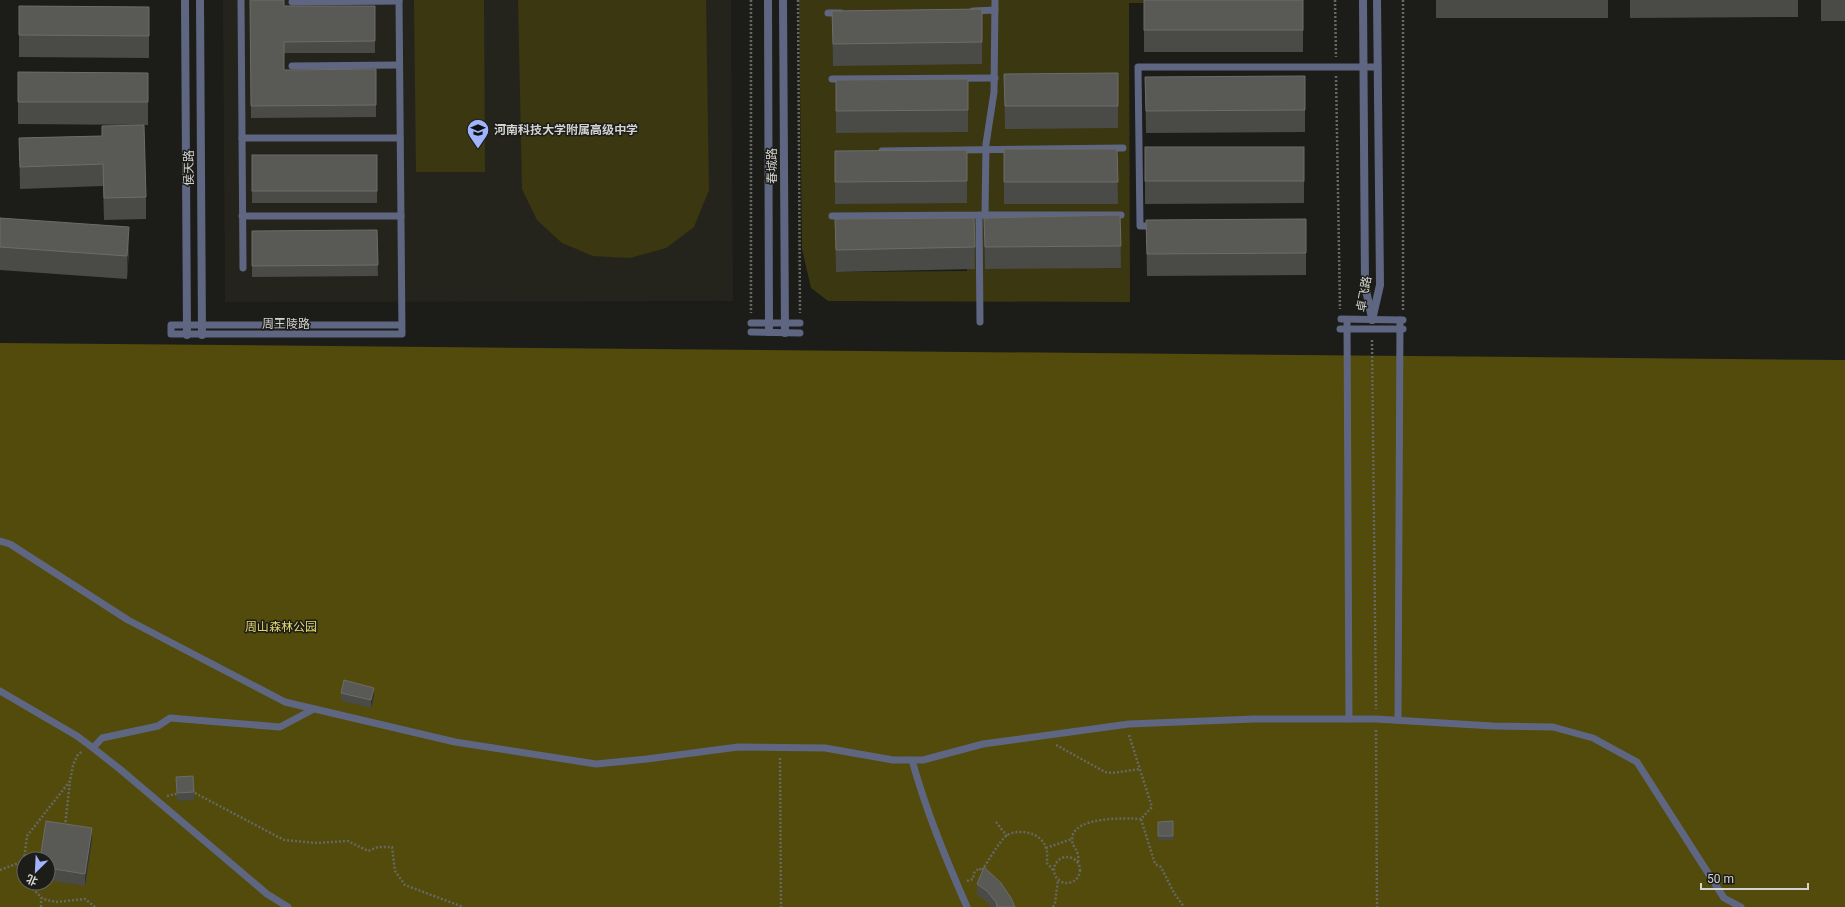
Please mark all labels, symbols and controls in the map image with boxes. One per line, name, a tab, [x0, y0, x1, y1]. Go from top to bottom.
school or university icon: 河南科技大学附属高级中学	[465, 117, 491, 150]
place label: 河南科技大学附属高级中学	[494, 123, 638, 137]
street label: 春城路	[765, 148, 779, 184]
street label: 侯天路	[182, 150, 196, 186]
street label: 卓飞路	[1354, 275, 1374, 313]
street label: 周王陵路	[262, 317, 310, 331]
park label: 周山森林公园	[245, 620, 317, 634]
north arrow	[16, 851, 56, 891]
scale bar	[1701, 865, 1808, 891]
text: 北	[24, 872, 40, 888]
text: 50 m	[1707, 872, 1734, 886]

